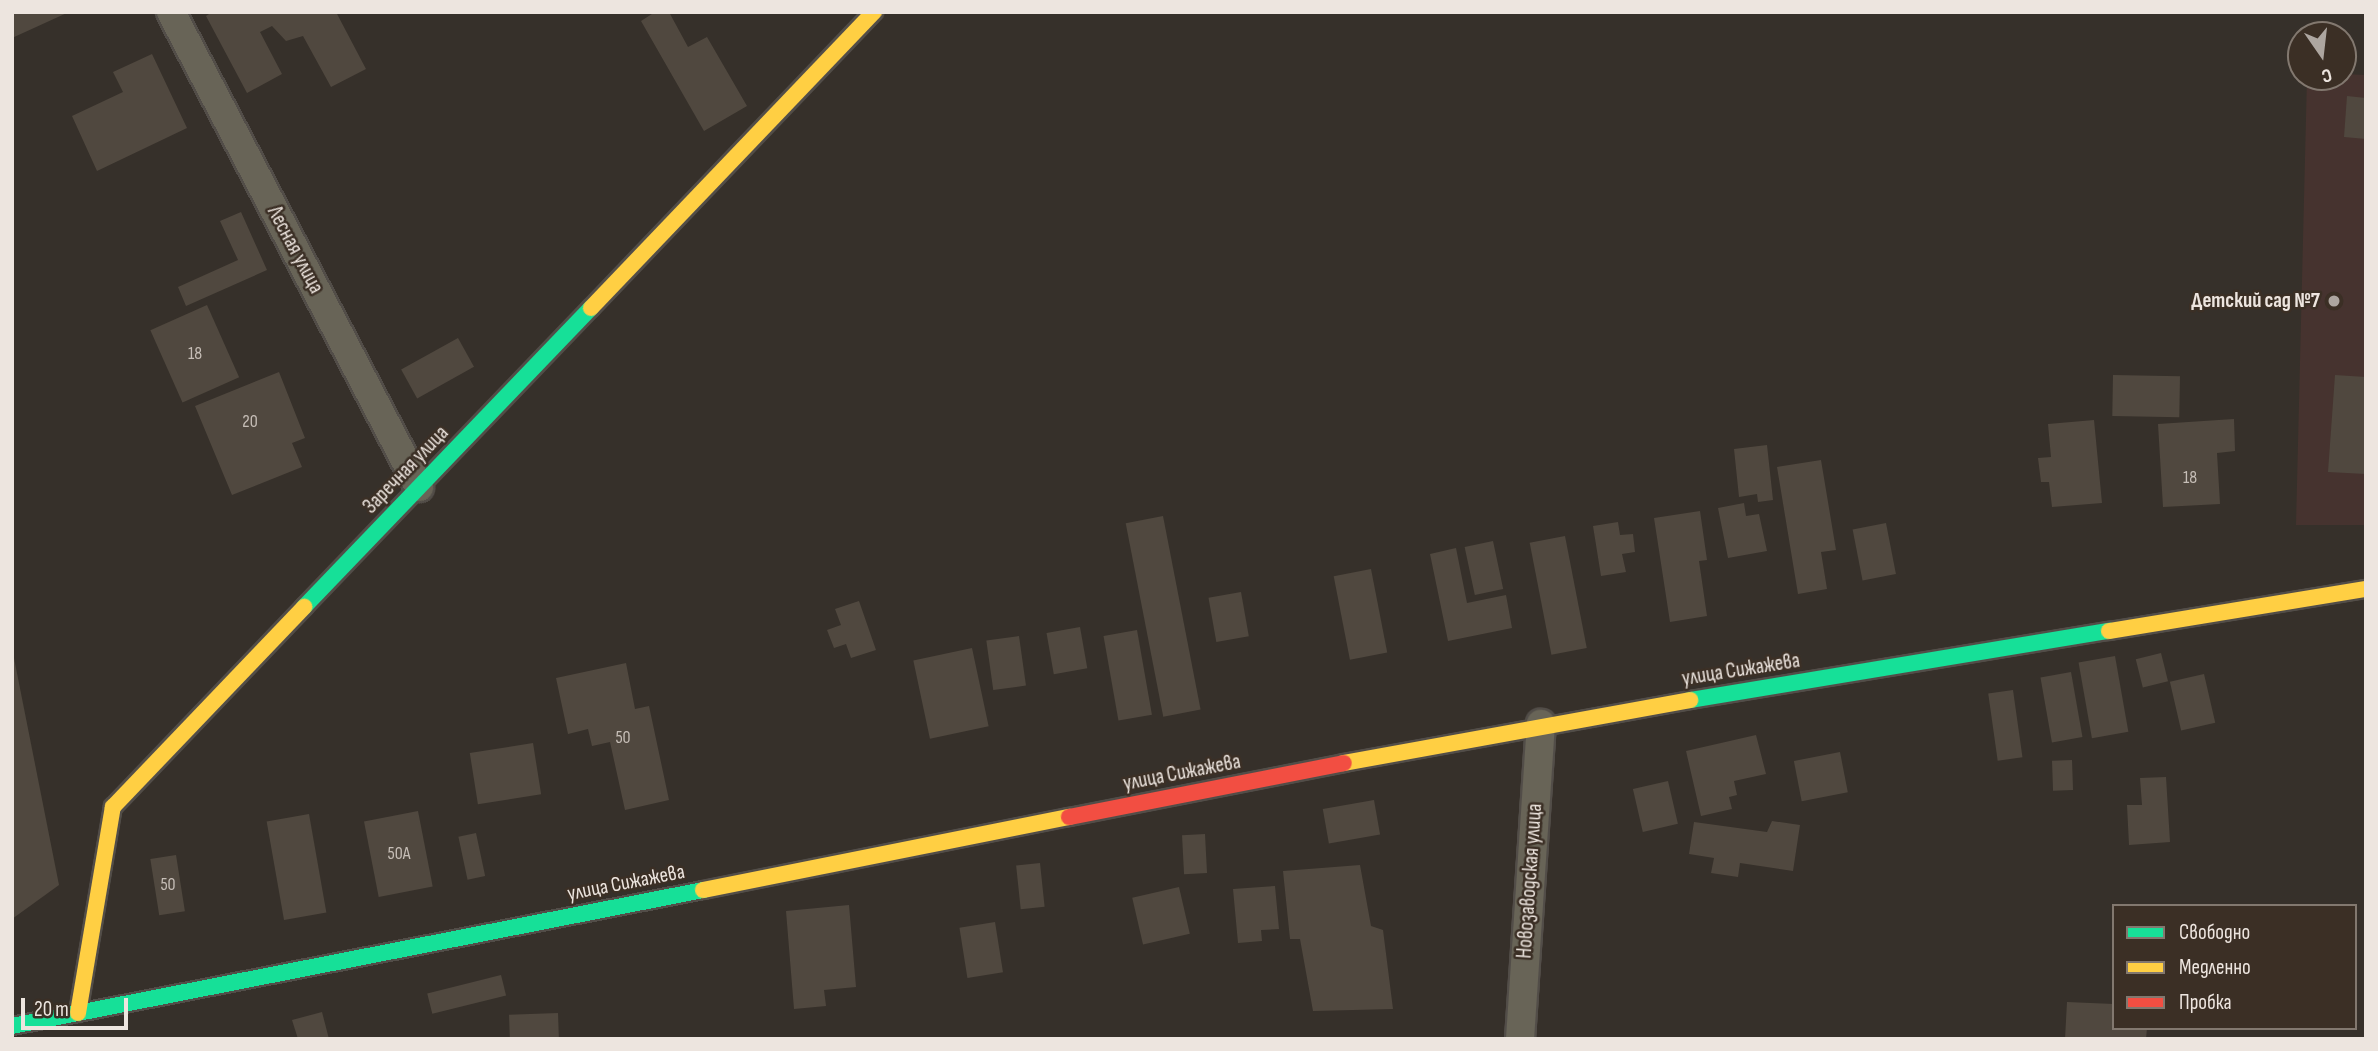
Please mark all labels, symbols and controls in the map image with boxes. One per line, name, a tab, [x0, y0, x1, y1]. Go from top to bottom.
north arrow	[2287, 21, 2357, 91]
text: С	[2319, 63, 2334, 87]
street label: Лесная улица	[262, 202, 328, 298]
place label: Детский сад №7	[2191, 288, 2320, 314]
marker: Детский сад №7	[2326, 293, 2342, 309]
house number: 18	[188, 343, 202, 365]
house number: 20	[242, 411, 258, 433]
street label: Заречная улица	[358, 421, 454, 519]
house number: 18	[2183, 467, 2197, 489]
street label: улица Сижажева	[1680, 648, 1802, 692]
house number: 50	[615, 727, 631, 749]
street label: улица Сижажева	[1121, 749, 1243, 797]
street label: Новозаводская улица	[1512, 803, 1548, 959]
house number: 50А	[388, 843, 410, 865]
street label: улица Сижажева	[565, 859, 687, 907]
house number: 50	[160, 874, 176, 896]
legend	[2112, 904, 2357, 1030]
text: Свободно	[2179, 920, 2250, 945]
text: Медленно	[2179, 955, 2251, 980]
scale bar	[24, 984, 131, 1028]
text: Пробка	[2179, 990, 2232, 1015]
text: 20 m	[34, 997, 69, 1022]

